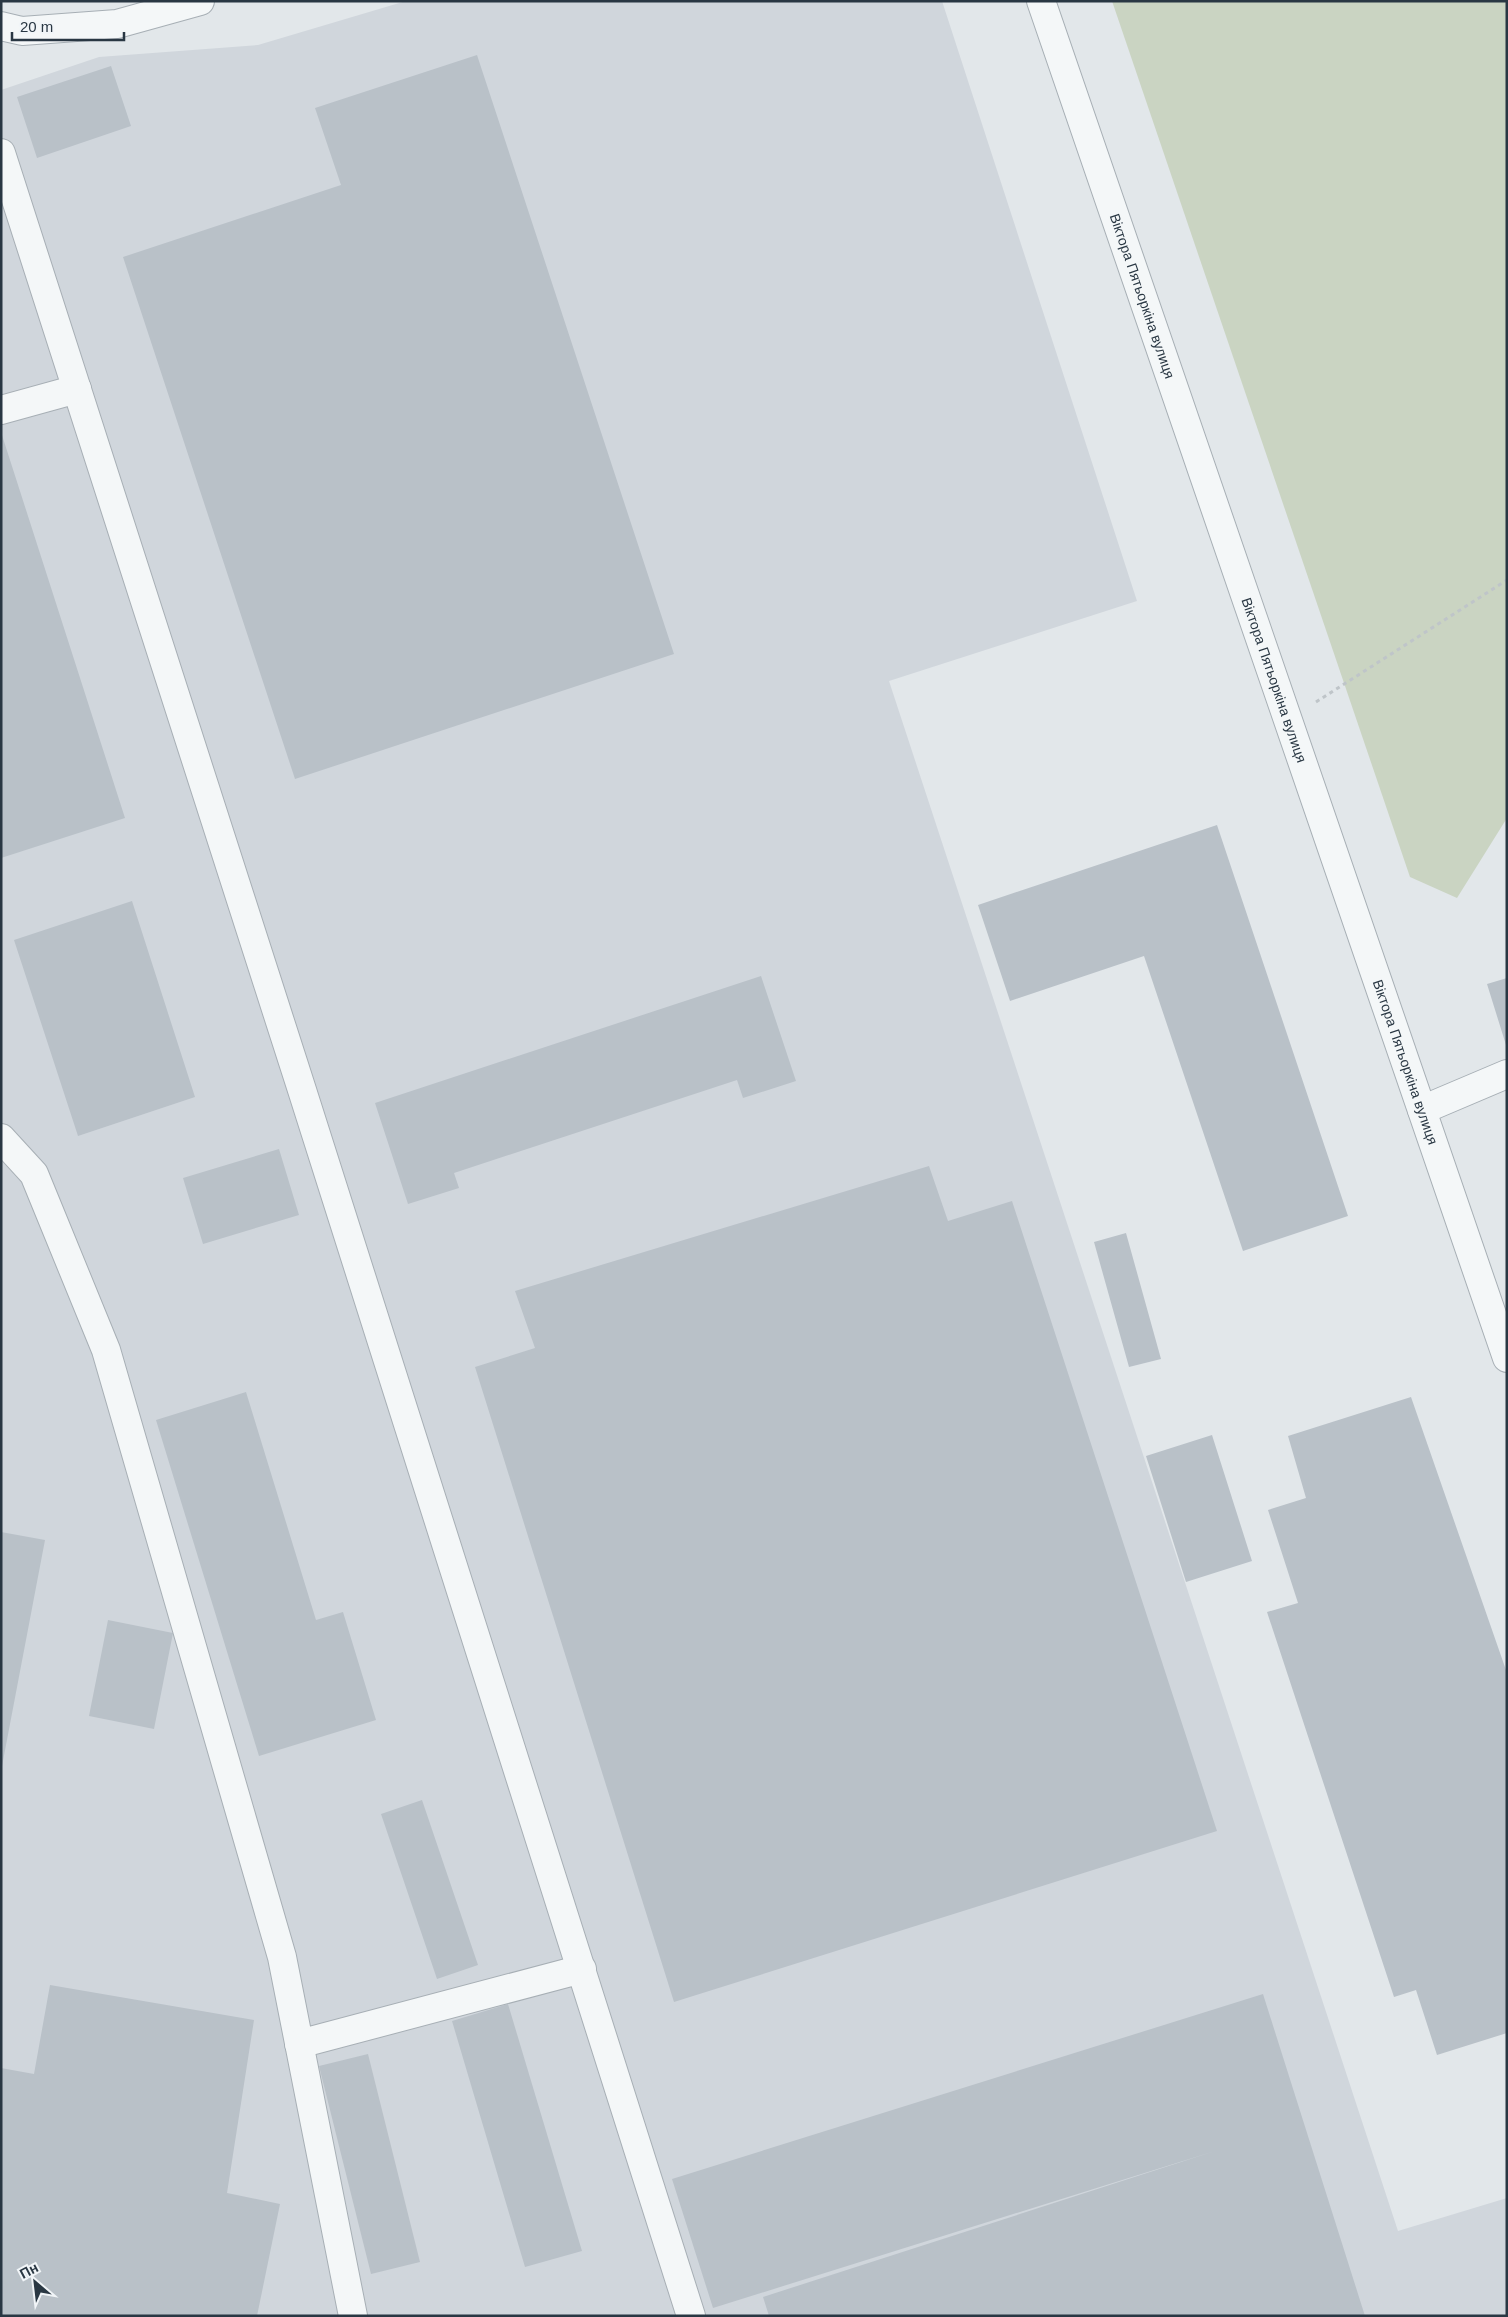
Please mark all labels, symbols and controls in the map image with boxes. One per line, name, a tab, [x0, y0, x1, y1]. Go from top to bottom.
scale bar	[12, 10, 125, 42]
text: 20 m	[20, 18, 53, 35]
street label: Віктора Пятьоркіна вулиця	[1107, 211, 1178, 381]
street label: Віктора Пятьоркіна вулиця	[1238, 595, 1310, 765]
street label: Віктора Пятьоркіна вулиця	[1370, 978, 1441, 1147]
north arrow	[10, 2257, 60, 2307]
text: Пн	[17, 2259, 41, 2282]

